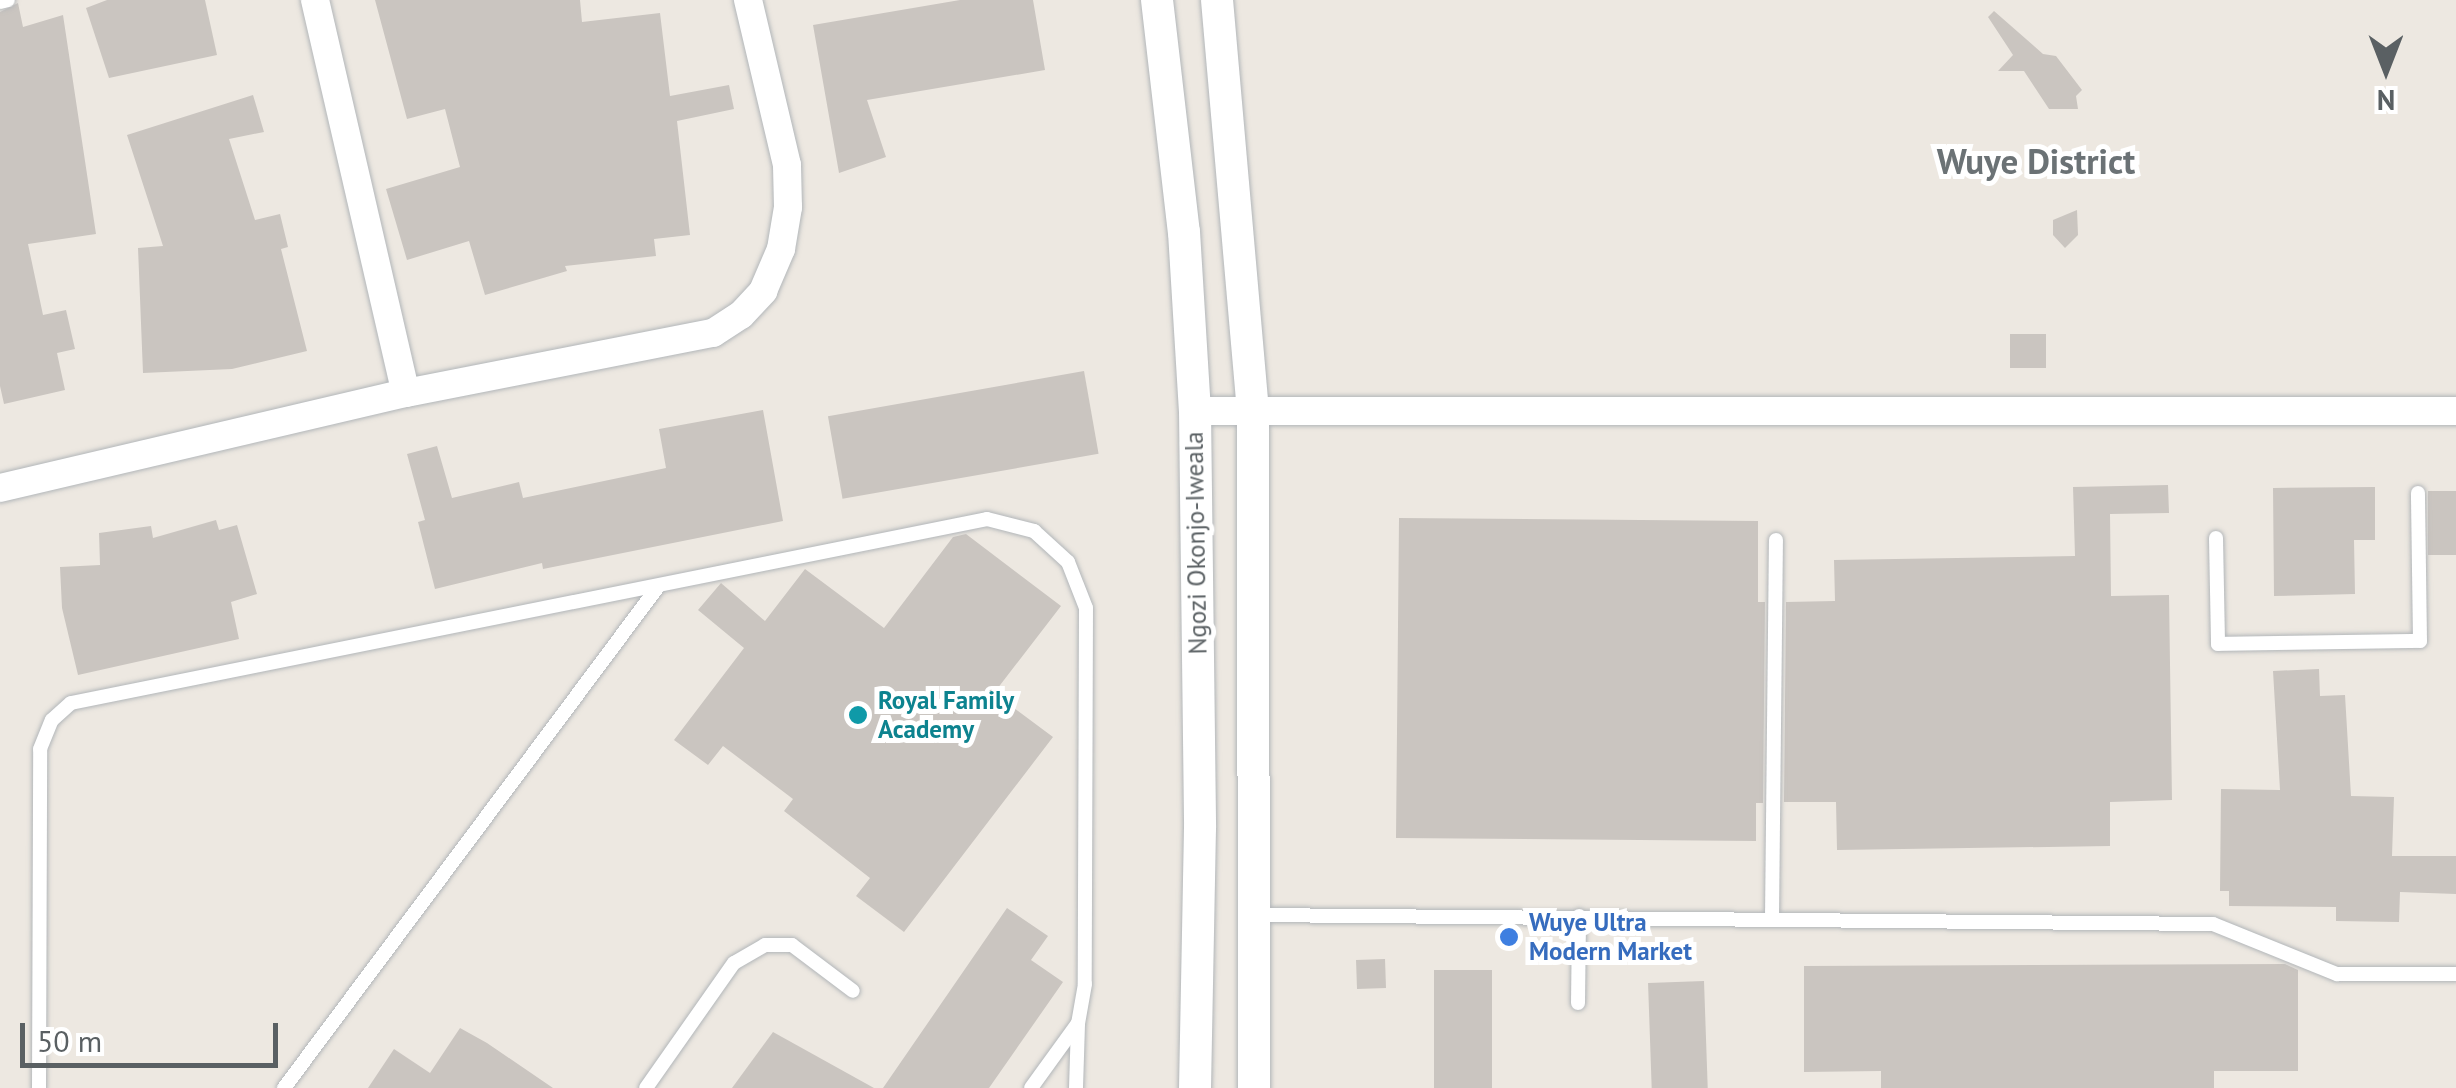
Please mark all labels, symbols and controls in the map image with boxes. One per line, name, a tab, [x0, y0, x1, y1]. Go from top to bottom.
north arrow	[2336, 20, 2436, 120]
text: N	[2377, 82, 2395, 119]
district label: Wuye District	[1937, 140, 2135, 182]
street label: Ngozi Okonjo-Iweala	[1179, 431, 1213, 655]
place label: Royal Family Academy	[878, 686, 1014, 745]
marker: Royal Family Academy	[847, 704, 869, 726]
place label: Wuye Ultra Modern Market	[1529, 908, 1692, 967]
marker: Wuye Ultra Modern Market	[1498, 926, 1520, 948]
scale bar	[25, 1003, 282, 1065]
text: 50 m	[37, 1021, 102, 1060]

